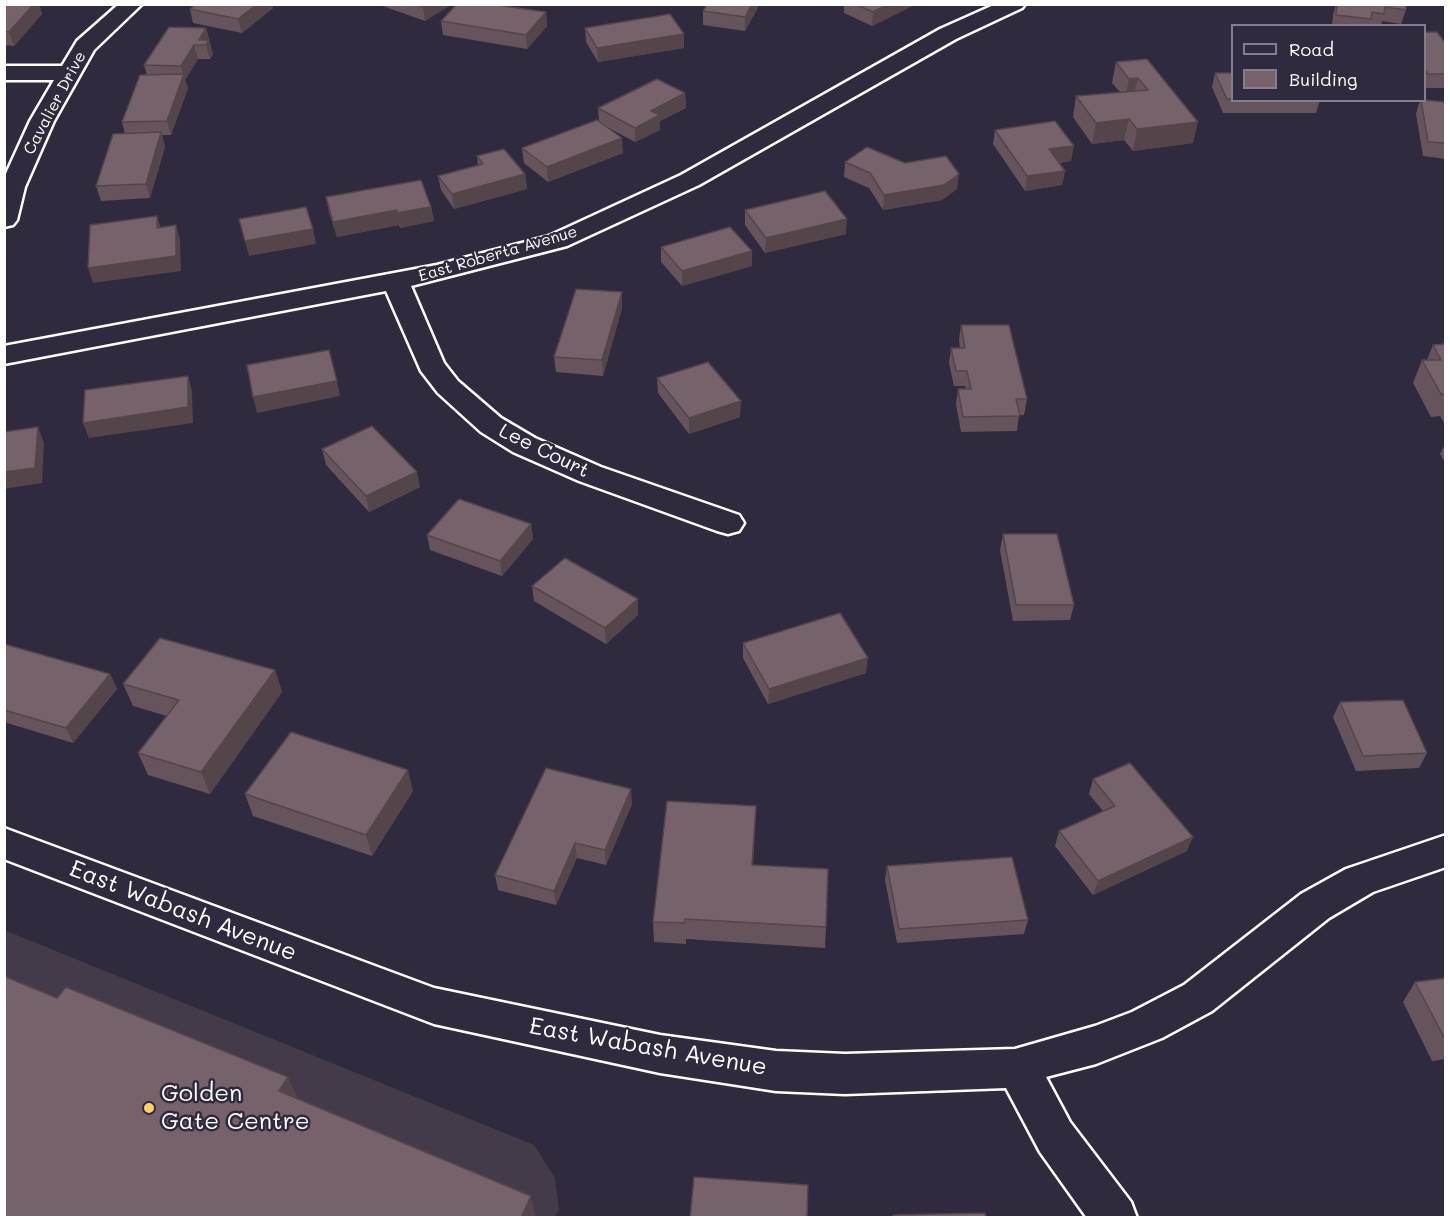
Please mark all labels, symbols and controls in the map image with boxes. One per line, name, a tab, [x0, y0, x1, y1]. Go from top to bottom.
legend	[1231, 24, 1426, 102]
text: Road	[1289, 37, 1334, 61]
street label: Cavalier Drive	[20, 48, 90, 158]
text: Building	[1289, 67, 1357, 91]
street label: East Roberta Avenue	[416, 222, 580, 286]
street label: Lee Court	[495, 419, 593, 483]
street label: East Wabash Avenue	[65, 854, 301, 968]
street label: East Wabash Avenue	[527, 1012, 769, 1082]
place label: Golden Gate Centre	[161, 1080, 310, 1136]
marker: Golden Gate Centre	[142, 1101, 156, 1115]

